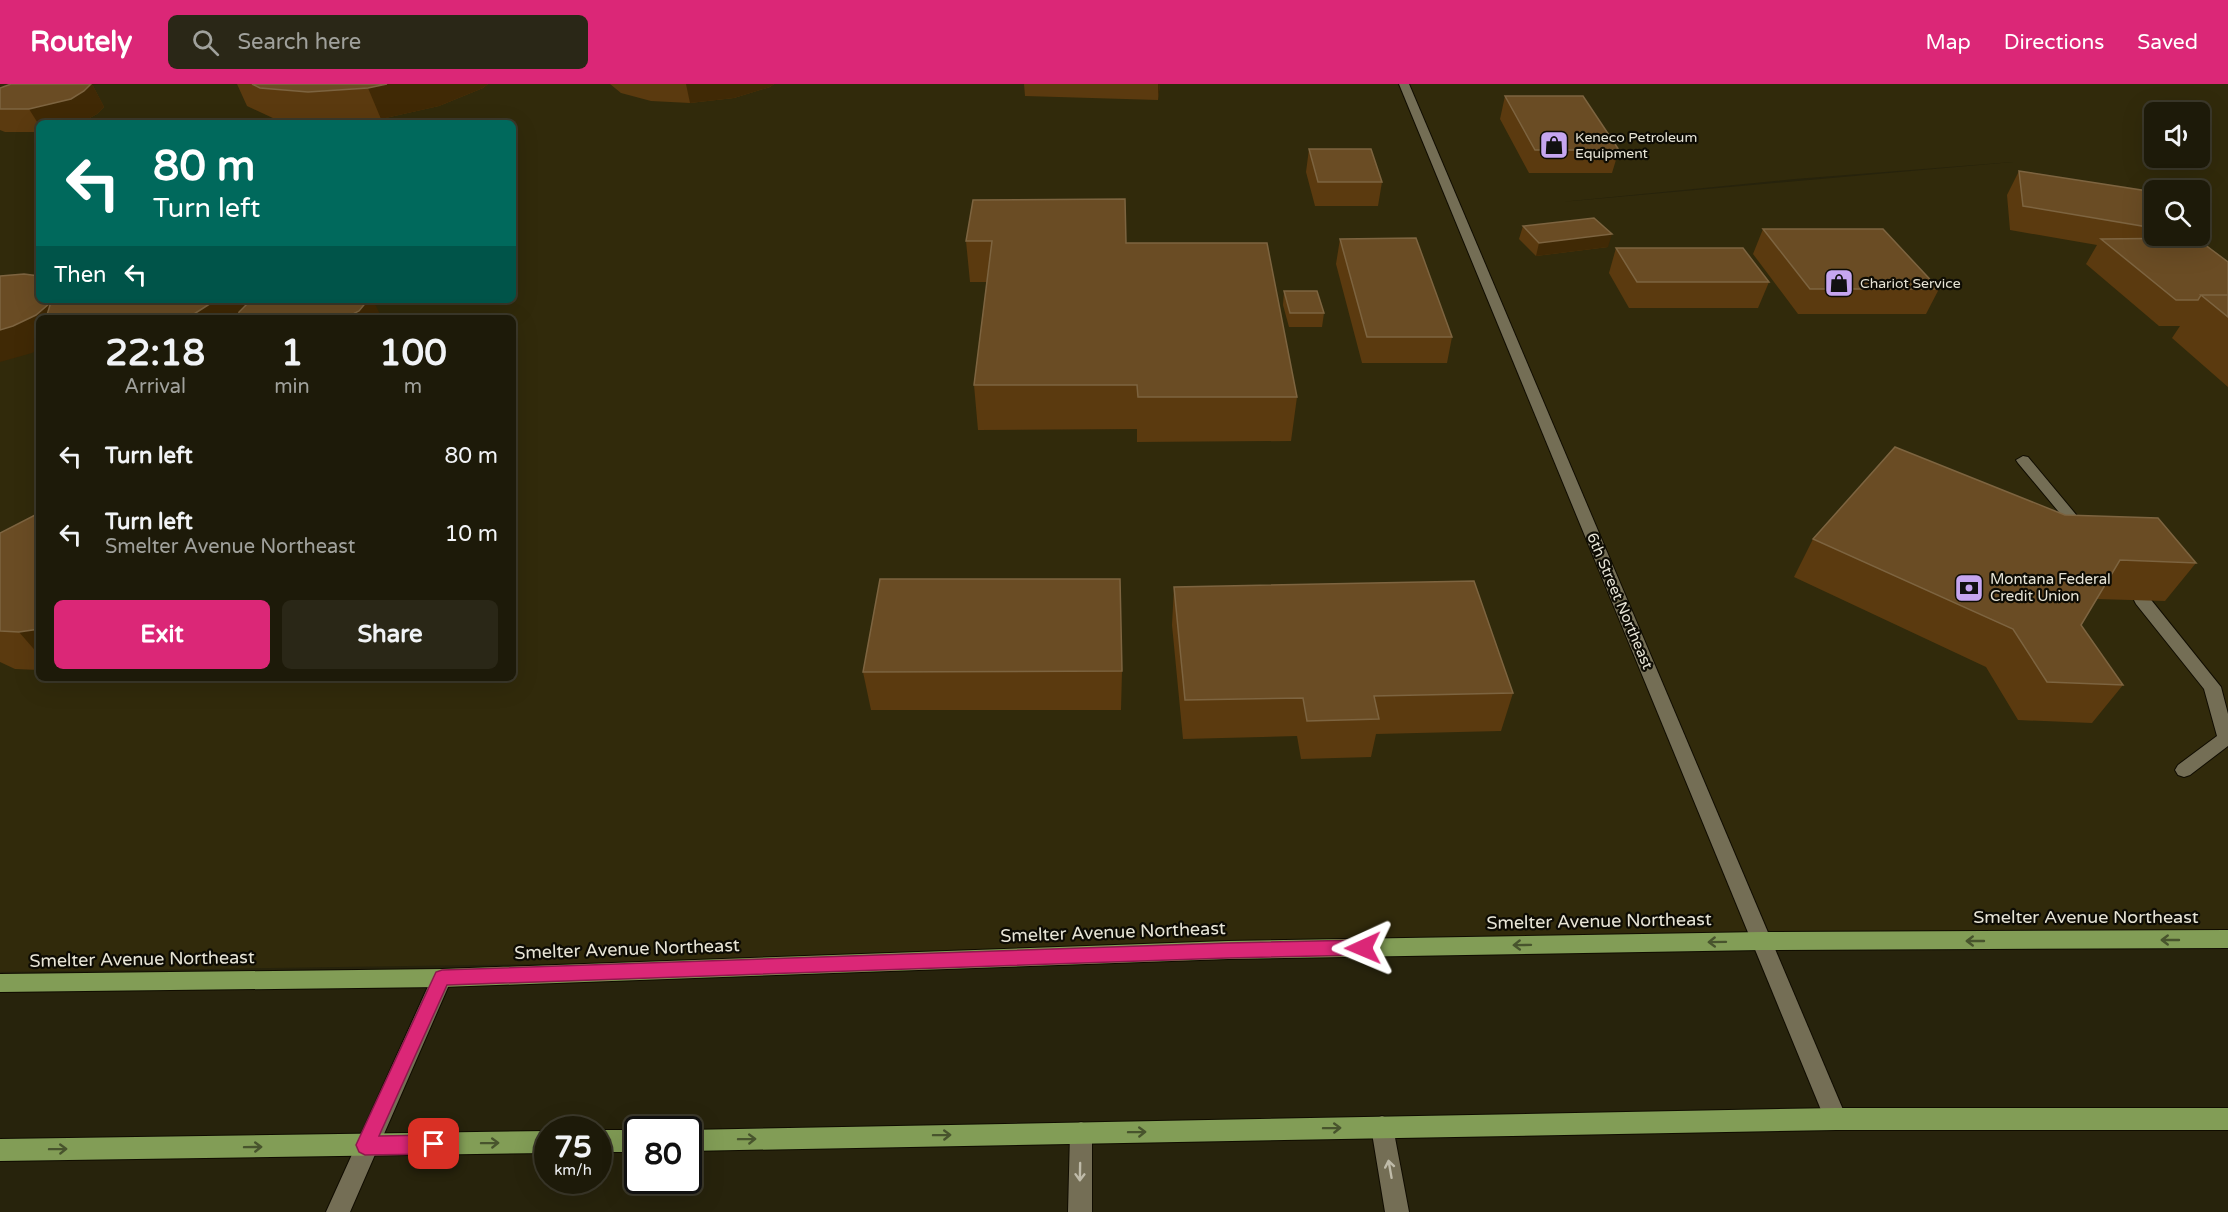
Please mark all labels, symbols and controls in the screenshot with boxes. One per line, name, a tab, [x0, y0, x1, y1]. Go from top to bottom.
search box	[168, 15, 588, 69]
text: Routely	[30, 25, 132, 59]
icon: search	[189, 26, 222, 59]
text: Search here	[237, 29, 361, 55]
text: Map	[1925, 30, 1971, 55]
text: Directions	[2004, 30, 2104, 55]
text: Saved	[2137, 30, 2198, 55]
map controls	[2144, 102, 2210, 246]
button: sound	[2144, 102, 2210, 168]
shop icon: Keneco Petroleum Equipment	[1538, 129, 1570, 161]
place label: Keneco Petroleum Equipment	[1575, 129, 1697, 162]
text: 80 m	[153, 141, 255, 192]
icon: left	[54, 144, 132, 222]
button: search	[2144, 180, 2210, 246]
text: Turn left	[153, 192, 260, 225]
icon: left	[119, 258, 152, 291]
text: Then	[54, 262, 107, 288]
shop icon: Chariot Service	[1823, 267, 1855, 299]
place label: Chariot Service	[1860, 275, 1961, 292]
text: 22:18	[105, 332, 205, 375]
text: 1	[281, 332, 303, 375]
text: 100	[379, 332, 447, 375]
text: Arrival	[124, 375, 186, 399]
text: min	[274, 375, 310, 399]
text: m	[404, 375, 422, 399]
icon: left	[54, 440, 87, 473]
text: Turn left	[105, 443, 193, 469]
text: 80 m	[444, 443, 498, 469]
text: Turn left	[105, 509, 193, 535]
icon: left	[54, 518, 87, 551]
text: 10 m	[444, 521, 498, 547]
street label: 6th Street Northeast	[1583, 530, 1657, 672]
text: Smelter Avenue Northeast	[105, 535, 355, 559]
place label: Montana Federal Credit Union	[1990, 570, 2111, 605]
bank icon: Montana Federal Credit Union	[1953, 572, 1985, 604]
button: Exit	[54, 600, 270, 669]
button: Share	[282, 600, 498, 669]
street label: Smelter Avenue Northeast	[1973, 906, 2199, 928]
street label: Smelter Avenue Northeast	[1486, 908, 1712, 934]
position arrow	[1331, 916, 1395, 980]
street label: Smelter Avenue Northeast	[1000, 917, 1226, 947]
street label: Smelter Avenue Northeast	[514, 934, 740, 964]
one-way arrow	[2160, 934, 2180, 946]
one-way arrow	[1965, 935, 1985, 946]
one-way arrow	[1707, 936, 1727, 948]
one-way arrow	[1512, 939, 1532, 951]
street label: Smelter Avenue Northeast	[29, 946, 255, 972]
speed limit sign: 80	[624, 1116, 702, 1194]
pin	[408, 1118, 459, 1169]
one-way arrow	[1321, 1122, 1341, 1134]
one-way arrow	[1126, 1126, 1146, 1137]
icon: arrive	[417, 1127, 450, 1160]
text: 75	[554, 1129, 592, 1166]
one-way arrow	[931, 1129, 951, 1141]
one-way arrow	[736, 1133, 756, 1144]
one-way arrow	[480, 1137, 500, 1149]
one-way arrow	[243, 1141, 263, 1153]
one-way arrow	[48, 1143, 68, 1155]
one-way arrow	[1384, 1160, 1395, 1180]
text: km/h	[554, 1161, 592, 1179]
one-way arrow	[1074, 1162, 1086, 1182]

